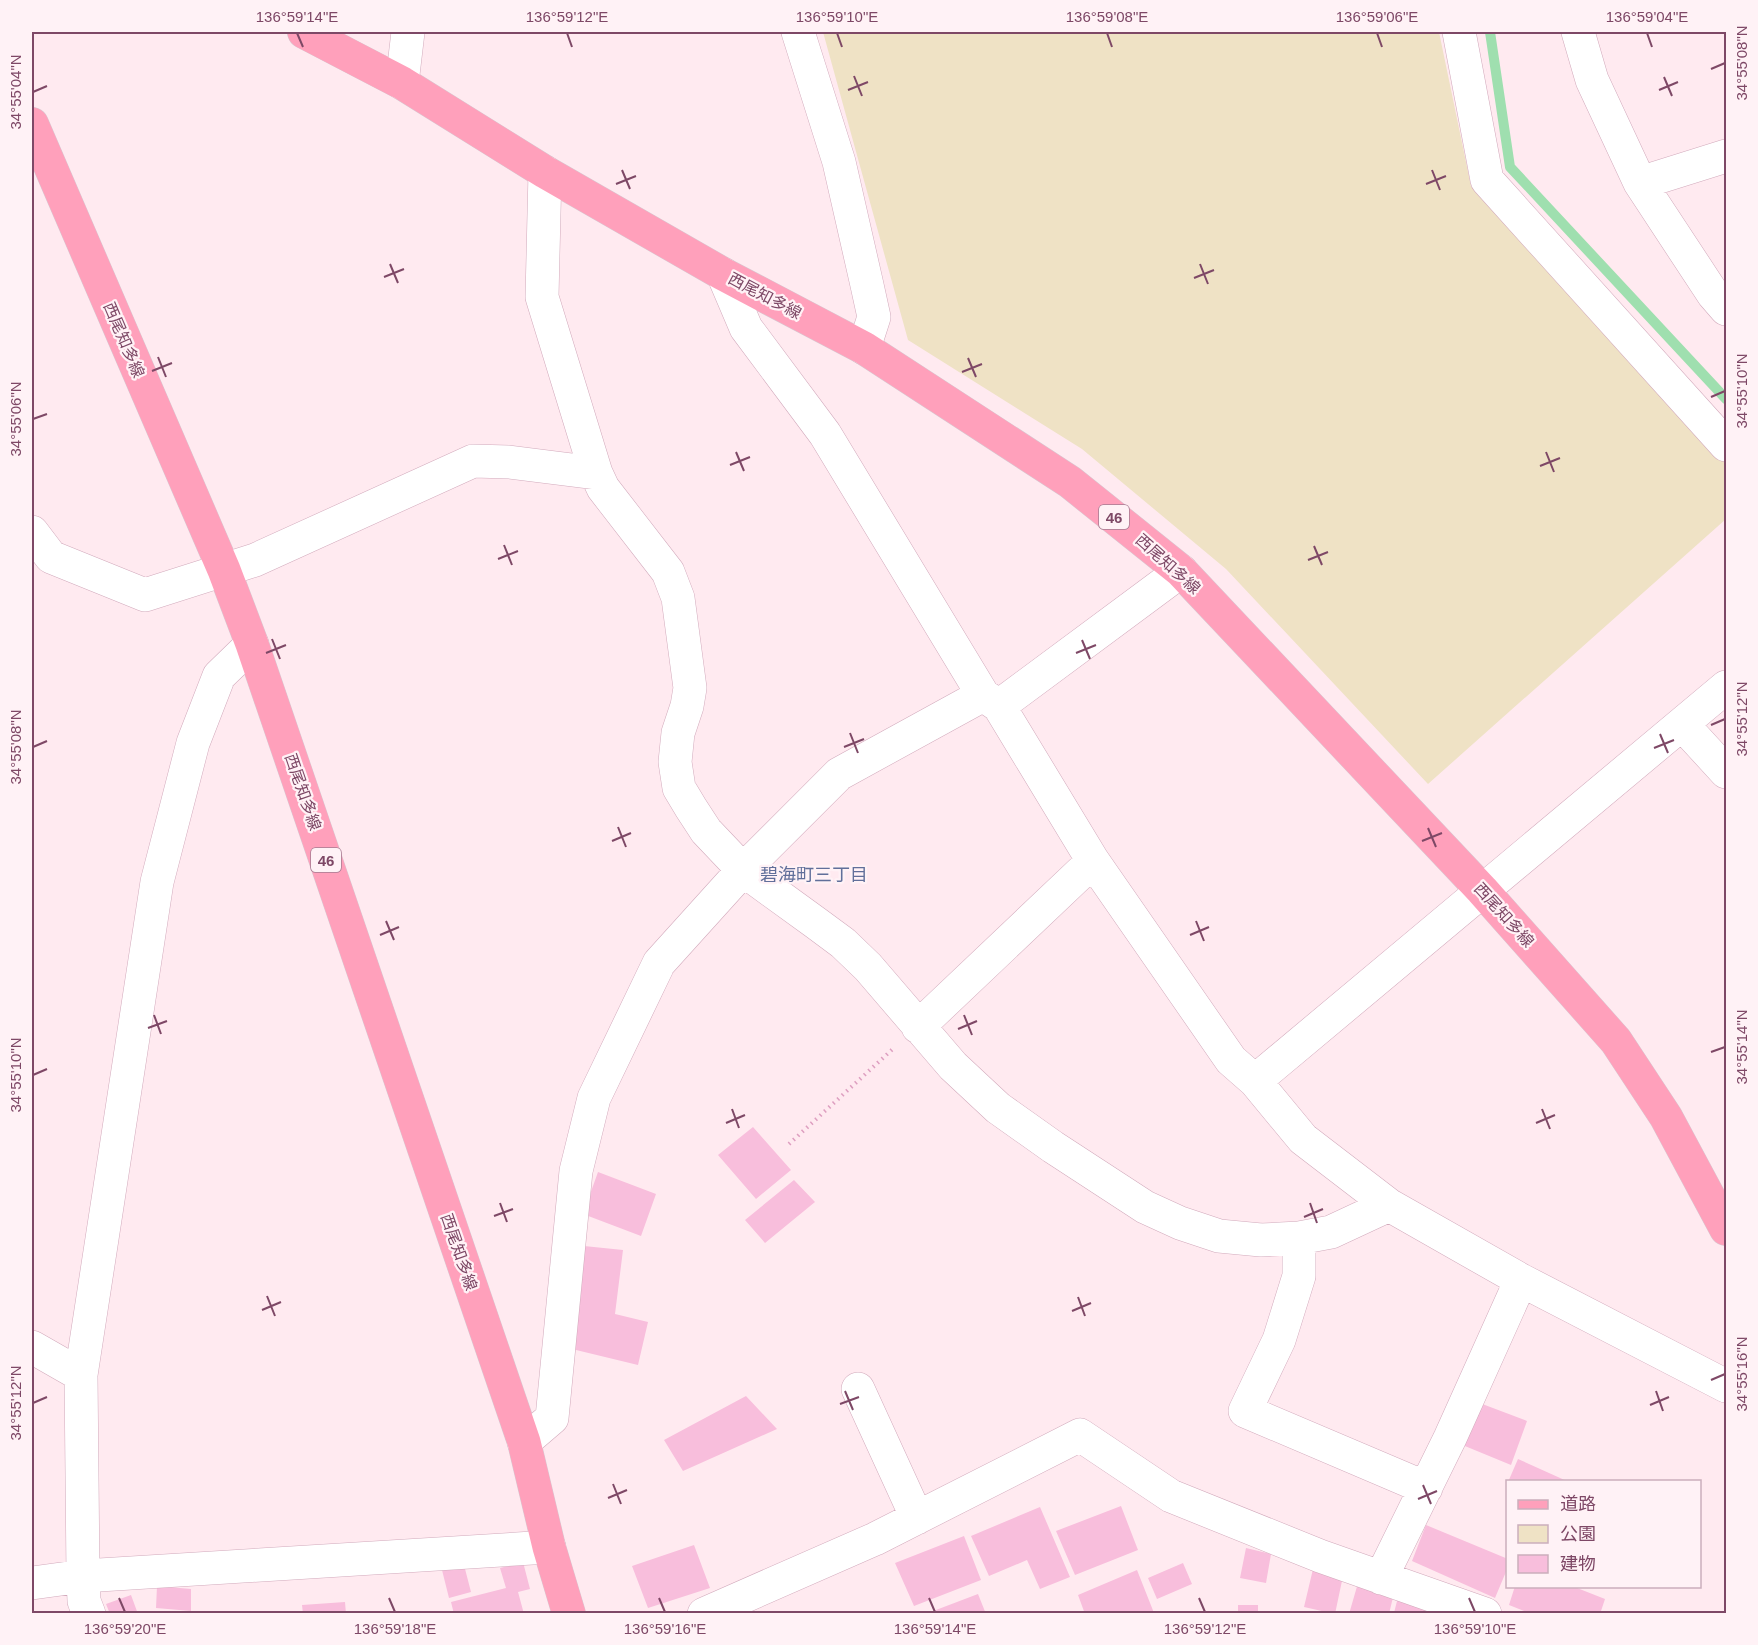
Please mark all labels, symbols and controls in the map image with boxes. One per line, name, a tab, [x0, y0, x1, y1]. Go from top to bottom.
text: 136°59'14"E	[256, 8, 338, 25]
text: 136°59'12"E	[526, 8, 608, 25]
text: 136°59'10"E	[796, 8, 878, 25]
text: 136°59'08"E	[1066, 8, 1148, 25]
text: 136°59'06"E	[1336, 8, 1418, 25]
text: 136°59'04"E	[1606, 8, 1688, 25]
text: 34°55'08"N	[1733, 25, 1750, 101]
text: 34°55'04"N	[7, 54, 24, 130]
street label: 西尾知多線	[726, 270, 804, 322]
street label: 西尾知多線	[101, 300, 147, 380]
text: 34°55'10"N	[1733, 353, 1750, 429]
text: 34°55'06"N	[7, 381, 24, 457]
road number: 46	[1099, 505, 1129, 529]
street label: 西尾知多線	[1133, 531, 1203, 597]
text: 34°55'12"N	[1733, 681, 1750, 757]
text: 34°55'08"N	[7, 709, 24, 785]
street label: 西尾知多線	[282, 751, 324, 833]
road number: 46	[311, 848, 341, 872]
district label: 碧海町三丁目	[760, 865, 868, 885]
street label: 西尾知多線	[1471, 880, 1537, 950]
text: 34°55'14"N	[1733, 1009, 1750, 1085]
text: 34°55'10"N	[7, 1037, 24, 1113]
street label: 西尾知多線	[438, 1211, 480, 1293]
text: 34°55'16"N	[1733, 1336, 1750, 1412]
text: 34°55'12"N	[7, 1365, 24, 1441]
legend	[1506, 1480, 1701, 1588]
text: 道路	[1560, 1494, 1596, 1514]
text: 公園	[1560, 1524, 1596, 1544]
text: 建物	[1560, 1554, 1596, 1574]
text: 136°59'20"E	[84, 1620, 166, 1637]
text: 136°59'18"E	[354, 1620, 436, 1637]
text: 136°59'16"E	[624, 1620, 706, 1637]
text: 136°59'14"E	[894, 1620, 976, 1637]
text: 136°59'12"E	[1164, 1620, 1246, 1637]
text: 136°59'10"E	[1434, 1620, 1516, 1637]

